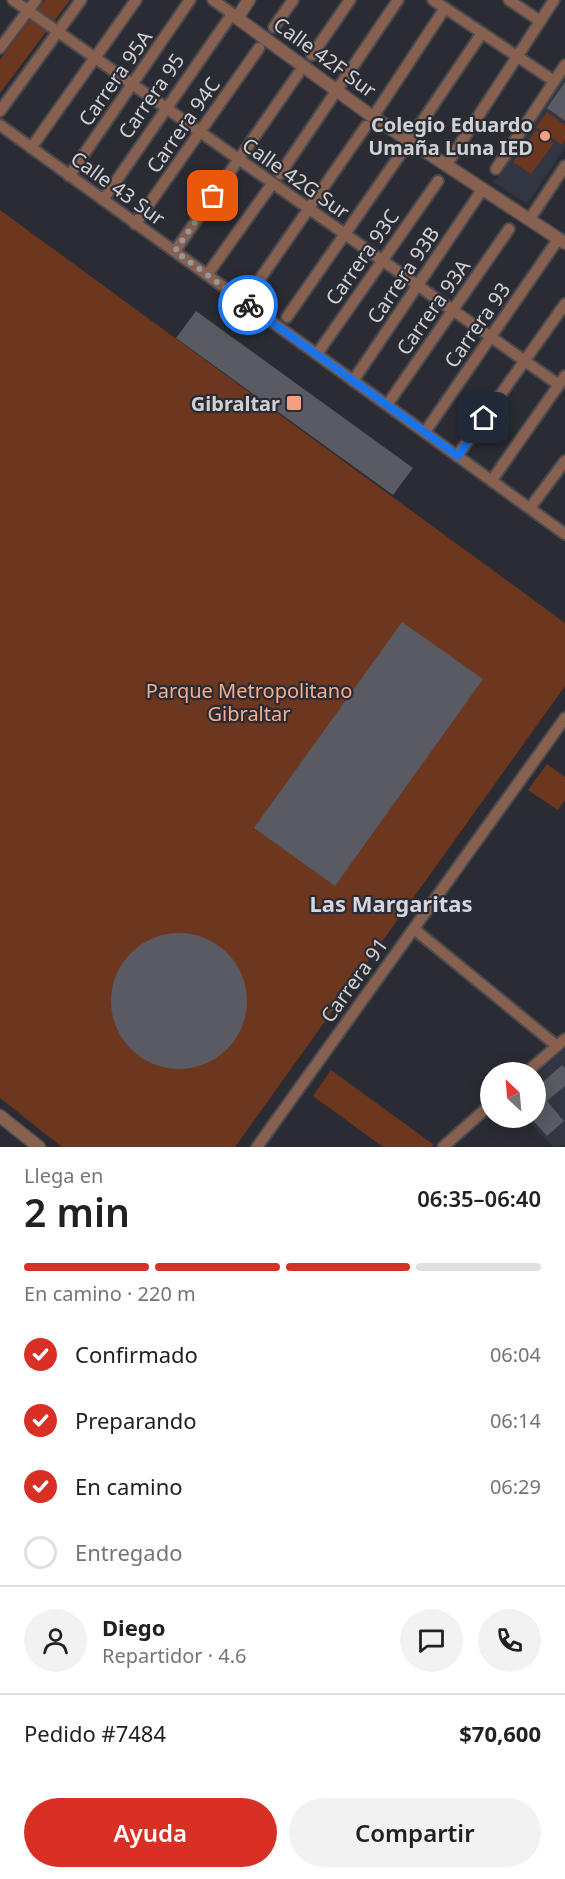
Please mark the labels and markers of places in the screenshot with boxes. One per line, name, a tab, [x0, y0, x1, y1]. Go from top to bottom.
place label: Colegio Eduardo Umaña Luna IED	[368, 111, 533, 161]
marker: Colegio Eduardo Umaña Luna IED	[538, 129, 552, 143]
pin	[187, 170, 238, 221]
place label: Gibraltar	[191, 390, 280, 417]
pin	[458, 392, 509, 443]
marker: Gibraltar	[285, 394, 303, 412]

